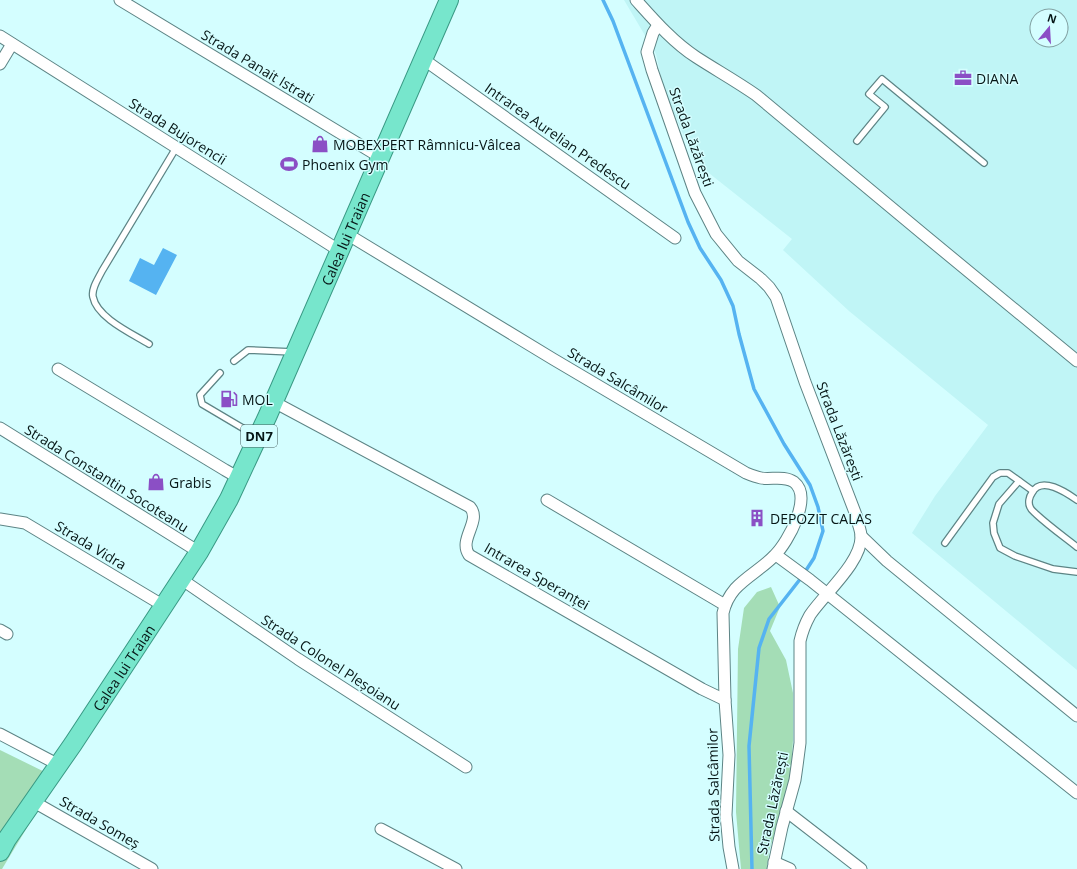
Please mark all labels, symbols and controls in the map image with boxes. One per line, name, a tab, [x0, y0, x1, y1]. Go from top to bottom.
north arrow	[1029, 8, 1069, 48]
text: N	[1046, 9, 1059, 27]
street label: Strada Panait Istrati	[198, 25, 318, 107]
office icon: DIANA	[953, 68, 973, 88]
place label: DIANA	[976, 69, 1018, 88]
street label: Intrarea Aurelian Predescu	[481, 78, 635, 194]
street label: Strada Lăzărești	[665, 85, 719, 189]
street label: Strada Bujorencii	[126, 93, 230, 169]
shop icon: MOBEXPERT Râmnicu-Vâlcea	[310, 134, 330, 154]
place label: MOBEXPERT Râmnicu-Vâlcea	[333, 135, 521, 154]
sports icon: Phoenix Gym	[279, 154, 299, 174]
place label: Phoenix Gym	[302, 155, 389, 174]
street label: Calea lui Traian	[316, 189, 374, 288]
street label: Strada Salcâmilor	[564, 343, 672, 418]
street label: Strada Lăzărești	[812, 379, 868, 483]
fuel station icon: MOL	[219, 389, 239, 409]
place label: MOL	[242, 390, 273, 409]
street label: Strada Constantin Socoteanu	[21, 420, 193, 536]
road number: DN7	[241, 425, 277, 447]
shop icon: Grabis	[146, 472, 166, 492]
place label: Grabis	[169, 473, 212, 492]
building icon: DEPOZIT CALAS	[747, 508, 767, 528]
place label: DEPOZIT CALAS	[770, 509, 872, 528]
street label: Strada Vidra	[52, 516, 130, 574]
street label: Intrarea Speranței	[481, 538, 593, 614]
street label: Strada Colonel Pleșoianu	[258, 610, 404, 714]
street label: Calea lui Traian	[88, 620, 159, 714]
street label: Strada Salcâmilor	[703, 728, 723, 842]
street label: Strada Lăzărești	[752, 750, 792, 856]
street label: Strada Someș	[56, 791, 144, 853]

